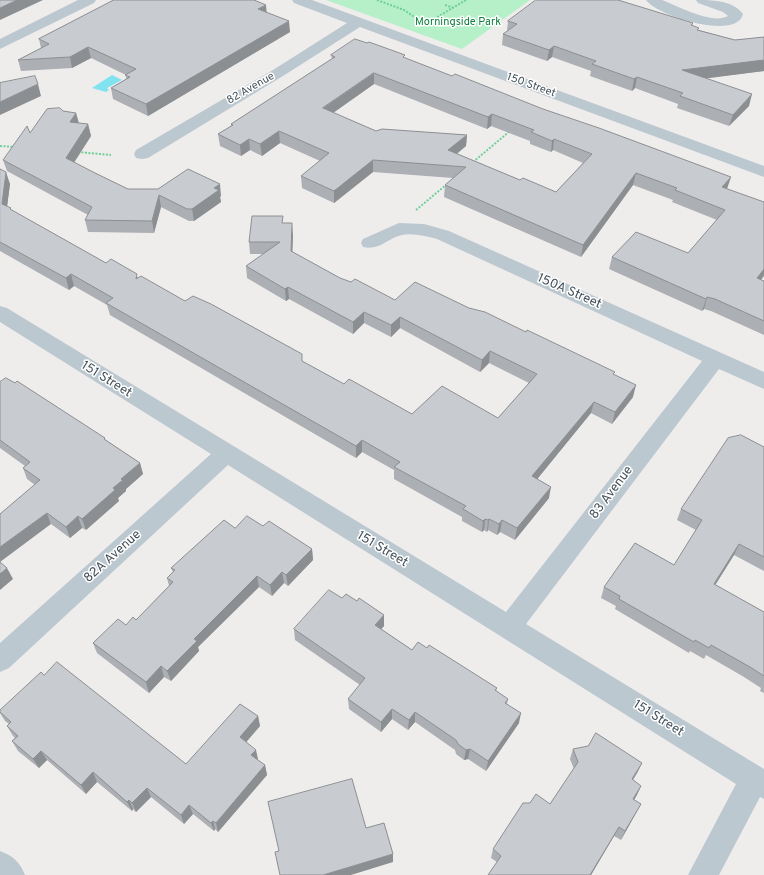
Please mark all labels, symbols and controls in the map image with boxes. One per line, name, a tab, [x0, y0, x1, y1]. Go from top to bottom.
park label: Morningside Park	[415, 16, 501, 30]
street label: 82 Avenue	[225, 70, 277, 108]
street label: 150 Street	[505, 71, 557, 101]
street label: 150A Street	[535, 271, 603, 313]
street label: 151 Street	[78, 358, 134, 402]
street label: 83 Avenue	[587, 463, 637, 523]
street label: 82A Avenue	[81, 527, 145, 587]
street label: 151 Street	[354, 529, 410, 571]
street label: 151 Street	[630, 697, 686, 741]

